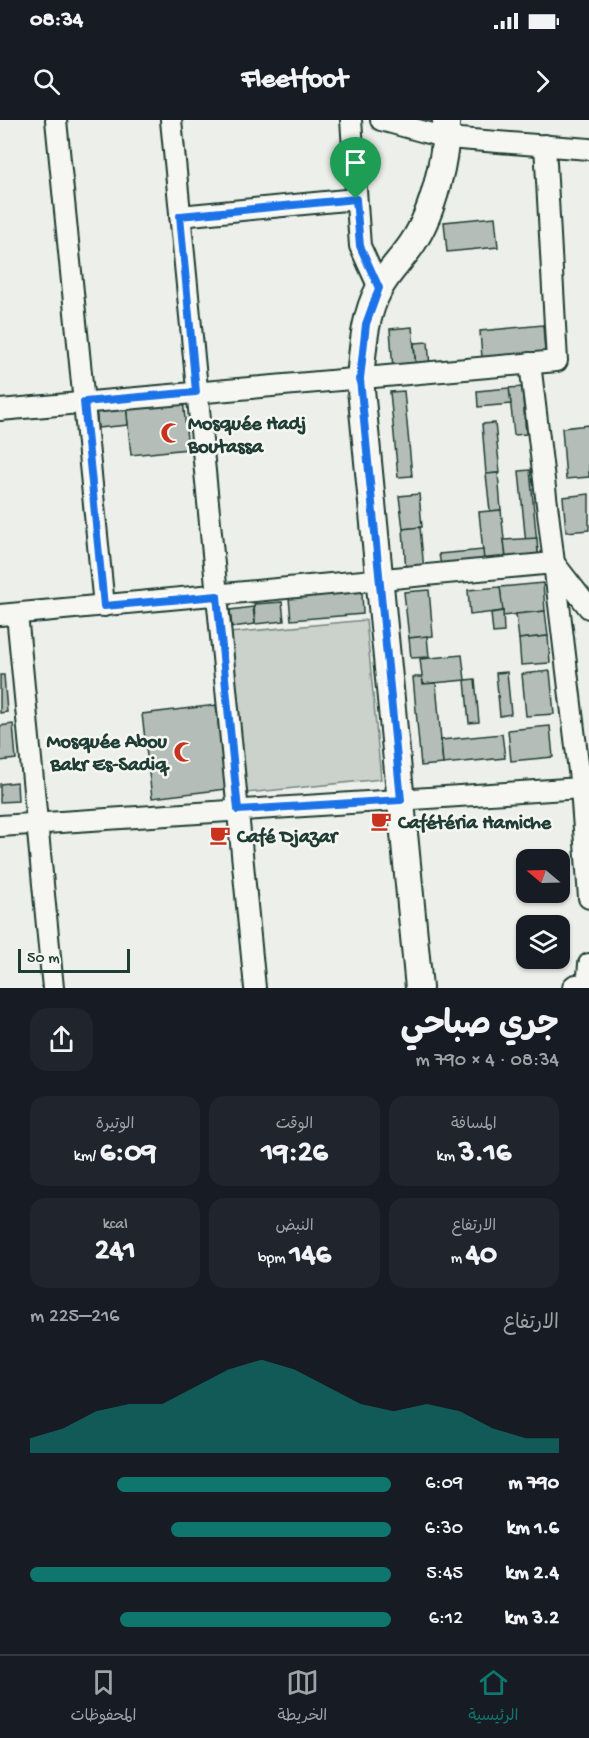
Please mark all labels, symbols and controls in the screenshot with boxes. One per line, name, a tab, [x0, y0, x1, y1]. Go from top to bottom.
text: 08:34	[30, 8, 83, 34]
icon: search	[30, 65, 63, 98]
text: Fleetfoot	[242, 65, 348, 97]
icon: forward	[526, 65, 559, 98]
pin	[330, 137, 381, 199]
icon: arrive	[339, 146, 372, 179]
place label: Mosquée Hadj Boutassa	[187, 414, 306, 460]
mosque icon: Mosquée Hadj Boutassa	[159, 421, 183, 445]
place label: Mosquée Abou Bakr Es-Sadiq	[47, 732, 170, 778]
mosque icon: Mosquée Abou Bakr Es-Sadiq	[172, 740, 196, 764]
cafe icon: Cafétéria Hamiche	[369, 809, 393, 833]
place label: Cafétéria Hamiche	[397, 813, 552, 836]
cafe icon: Café Djazar	[208, 823, 232, 847]
place label: Café Djazar	[236, 827, 339, 850]
north arrow	[516, 849, 570, 903]
map controls	[516, 849, 570, 969]
button: layers	[516, 915, 570, 969]
scale bar	[18, 946, 130, 974]
text: 50 m	[27, 950, 60, 969]
button: share	[30, 1008, 93, 1071]
text: جري صباحي	[401, 1008, 559, 1046]
text: 08:34 · 4 × 790 m	[415, 1050, 559, 1073]
text: الوتيرة	[96, 1116, 134, 1135]
text: الوقت	[276, 1116, 313, 1135]
text: المسافة	[451, 1116, 497, 1135]
text: 6:09	[100, 1137, 157, 1172]
text: 19:26	[261, 1137, 328, 1172]
text: 3.16	[459, 1137, 511, 1172]
text: /km	[74, 1148, 100, 1167]
text: km	[437, 1148, 459, 1167]
text: kcal	[103, 1216, 128, 1235]
text: النبض	[275, 1218, 314, 1237]
text: الارتفاع	[451, 1218, 496, 1237]
text: 241	[95, 1235, 136, 1270]
text: 146	[289, 1239, 331, 1274]
text: 40	[466, 1239, 497, 1274]
text: bpm	[258, 1250, 289, 1269]
text: m	[451, 1250, 466, 1269]
text: 216–225 m	[30, 1306, 119, 1329]
text: الارتفاع	[503, 1313, 559, 1336]
text: 6:09	[425, 1473, 463, 1496]
text: 790 m	[508, 1473, 559, 1496]
text: 6:30	[425, 1518, 463, 1541]
text: 1.6 km	[507, 1518, 559, 1541]
text: 5:45	[426, 1563, 463, 1586]
text: 2.4 km	[506, 1563, 559, 1586]
text: 6:12	[429, 1608, 463, 1631]
text: 3.2 km	[505, 1608, 559, 1631]
tab: المحفوظات	[71, 1666, 136, 1729]
tab: الخريطة	[277, 1666, 327, 1729]
tab: الرئيسية	[468, 1666, 519, 1729]

